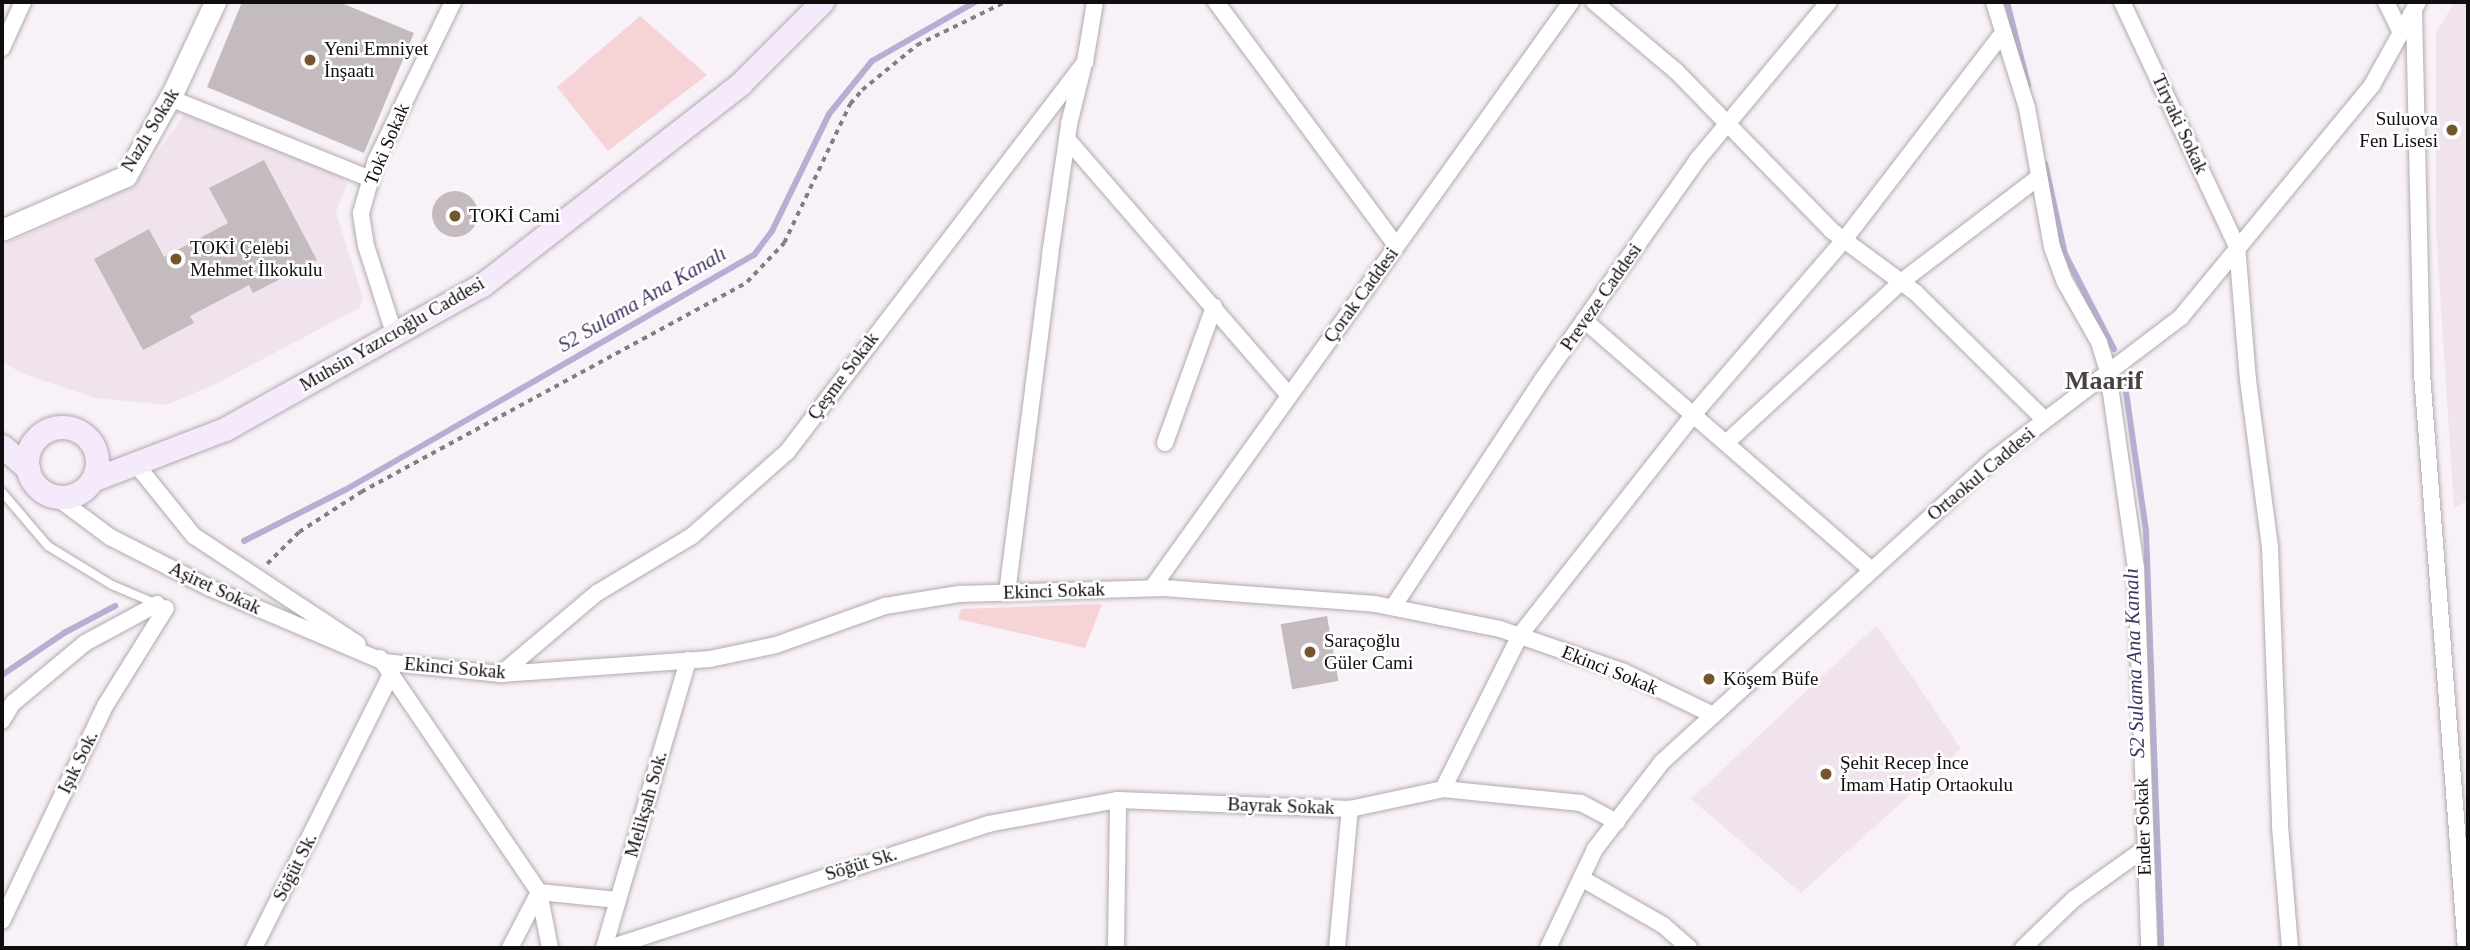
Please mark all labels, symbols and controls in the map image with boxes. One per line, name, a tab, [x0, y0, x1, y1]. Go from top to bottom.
place label: Yeni Emniyet İnşaatı	[324, 38, 428, 82]
marker: Yeni Emniyet İnşaatı	[302, 52, 318, 68]
street label: Tiryaki Sokak	[2147, 70, 2213, 178]
street label: Nazlı Sokak	[116, 84, 184, 176]
street label: Toki Sokak	[360, 100, 414, 188]
place label: Suluova Fen Lisesi	[2359, 108, 2438, 152]
marker: Suluova Fen Lisesi	[2444, 122, 2460, 138]
place label: TOKİ Cami	[469, 205, 560, 227]
marker: TOKİ Cami	[447, 208, 463, 224]
place label: TOKİ Çelebi Mehmet İlkokulu	[190, 237, 322, 281]
street label: Preveze Caddesi	[1556, 239, 1646, 355]
water label: S2 Sulama Ana Kanalı	[553, 240, 731, 358]
street label: Çorak Caddesi	[1319, 243, 1403, 347]
marker: TOKİ Çelebi Mehmet İlkokulu	[168, 251, 184, 267]
street label: Muhsin Yazıcıoğlu Caddesi	[295, 272, 489, 396]
street label: Çeşme Sokak	[803, 328, 883, 424]
district label: Maarif	[2065, 365, 2143, 397]
street label: Ortaokul Caddesi	[1923, 422, 2039, 526]
street label: Aşiret Sokak	[165, 557, 265, 619]
water label: S2 Sulama Ana Kanalı	[2118, 567, 2150, 759]
street label: Ekinci Sokak	[1003, 578, 1105, 604]
place label: Saraçoğlu Güler Cami	[1324, 630, 1413, 674]
street label: Ekinci Sokak	[1559, 640, 1661, 700]
marker: Saraçoğlu Güler Cami	[1302, 644, 1318, 660]
street label: Ekinci Sokak	[403, 652, 507, 684]
place label: Köşem Büfe	[1723, 668, 1819, 690]
marker: Köşem Büfe	[1701, 671, 1717, 687]
street label: Işık Sok.	[53, 727, 103, 797]
street label: Melikşah Sok.	[620, 748, 672, 860]
place label: Şehit Recep İnce İmam Hatip Ortaokulu	[1840, 752, 2013, 796]
marker: Şehit Recep İnce İmam Hatip Ortaokulu	[1818, 766, 1834, 782]
street label: Ender Sokak	[2130, 778, 2156, 876]
street label: Bayrak Sokak	[1227, 793, 1335, 819]
street label: Söğüt Sk.	[268, 829, 322, 905]
street label: Söğüt Sk.	[822, 842, 900, 886]

